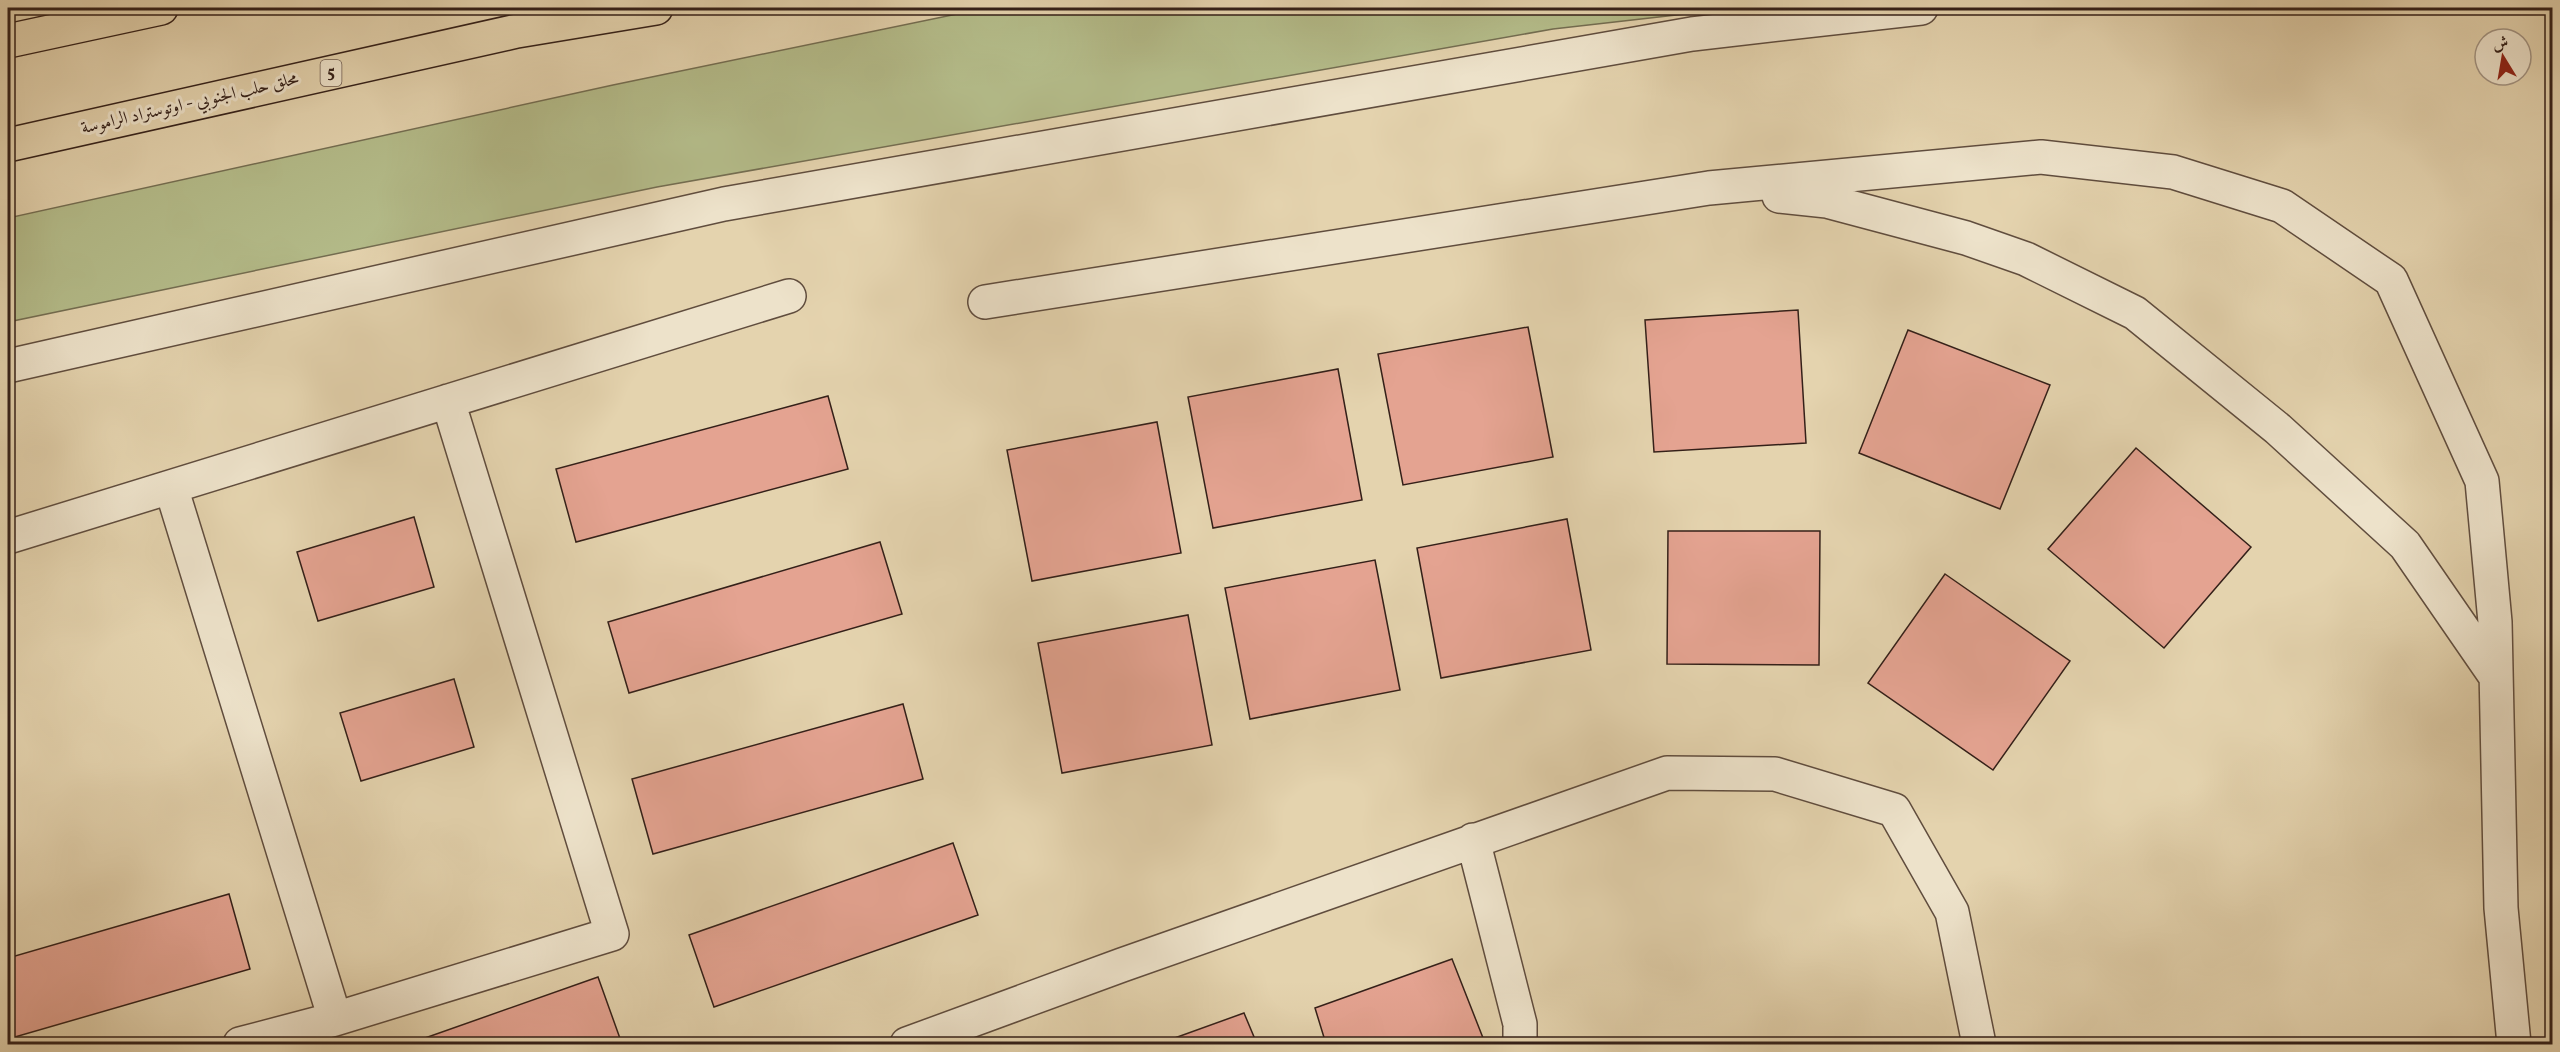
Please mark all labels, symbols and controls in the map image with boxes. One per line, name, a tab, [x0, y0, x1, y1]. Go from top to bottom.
north arrow	[2473, 27, 2533, 87]
text: ش	[2491, 32, 2510, 57]
road number: 5	[320, 60, 342, 86]
street label: محلق حلب الجنوبي - اوتوستراد الراموسة	[79, 67, 302, 142]

